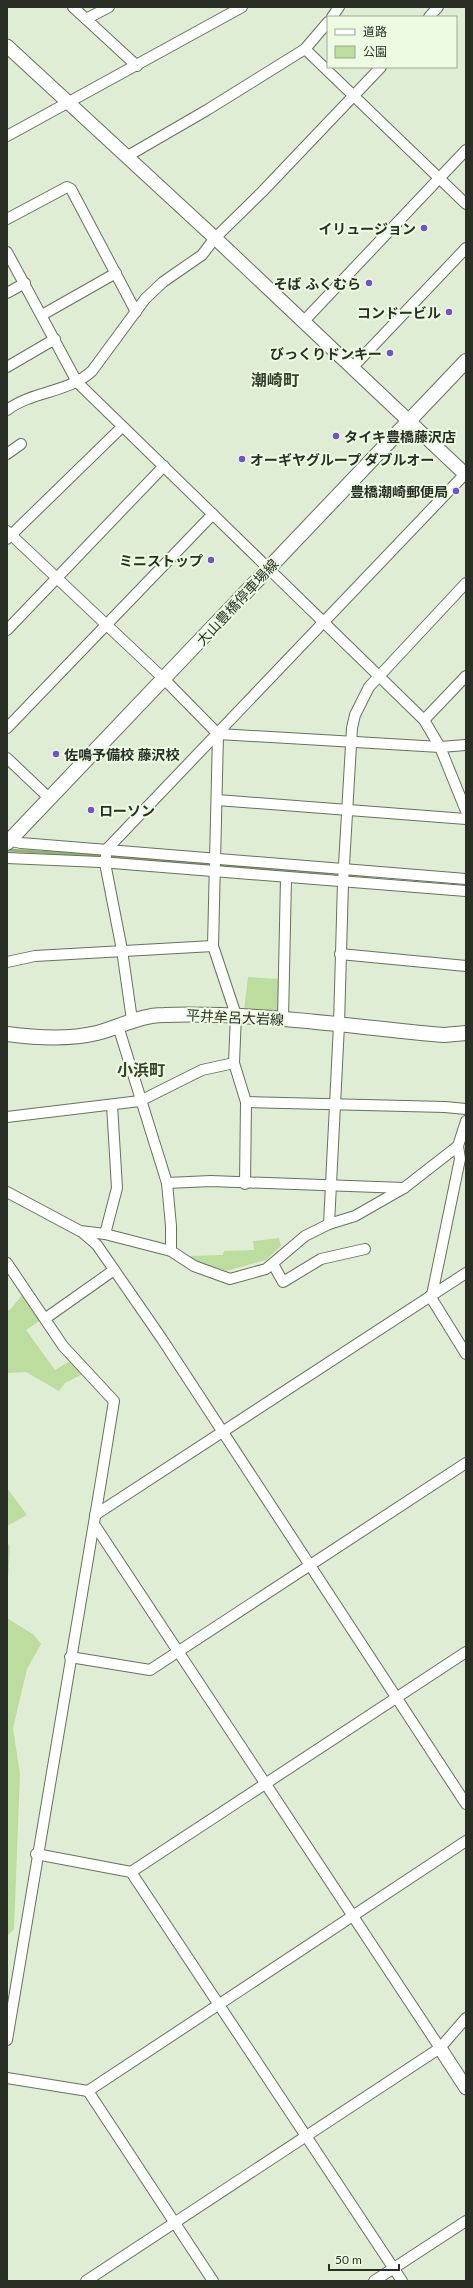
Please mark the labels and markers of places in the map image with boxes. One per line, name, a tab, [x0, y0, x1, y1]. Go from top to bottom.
place label: イリュージョン	[318, 220, 416, 237]
marker: イリュージョン	[419, 223, 429, 233]
place label: そば ふくむら	[274, 275, 361, 292]
marker: そば ふくむら	[364, 278, 374, 288]
place label: コンドービル	[357, 304, 441, 321]
marker: コンドービル	[444, 307, 454, 317]
place label: びっくりドンキー	[270, 345, 382, 362]
marker: びっくりドンキー	[385, 348, 395, 358]
place label: タイキ豊橋藤沢店	[344, 428, 456, 445]
marker: タイキ豊橋藤沢店	[331, 431, 341, 441]
place label: オーギヤグループ ダブルオー	[250, 451, 435, 468]
marker: オーギヤグループ ダブルオー	[237, 454, 247, 464]
place label: 豊橋潮崎郵便局	[350, 483, 448, 500]
marker: 豊橋潮崎郵便局	[451, 486, 461, 496]
place label: ミニストップ	[119, 552, 203, 569]
marker: ミニストップ	[206, 555, 216, 565]
place label: 佐鳴予備校 藤沢校	[64, 746, 179, 763]
marker: 佐鳴予備校 藤沢校	[51, 749, 61, 759]
place label: ローソン	[99, 802, 155, 819]
marker: ローソン	[86, 805, 96, 815]

